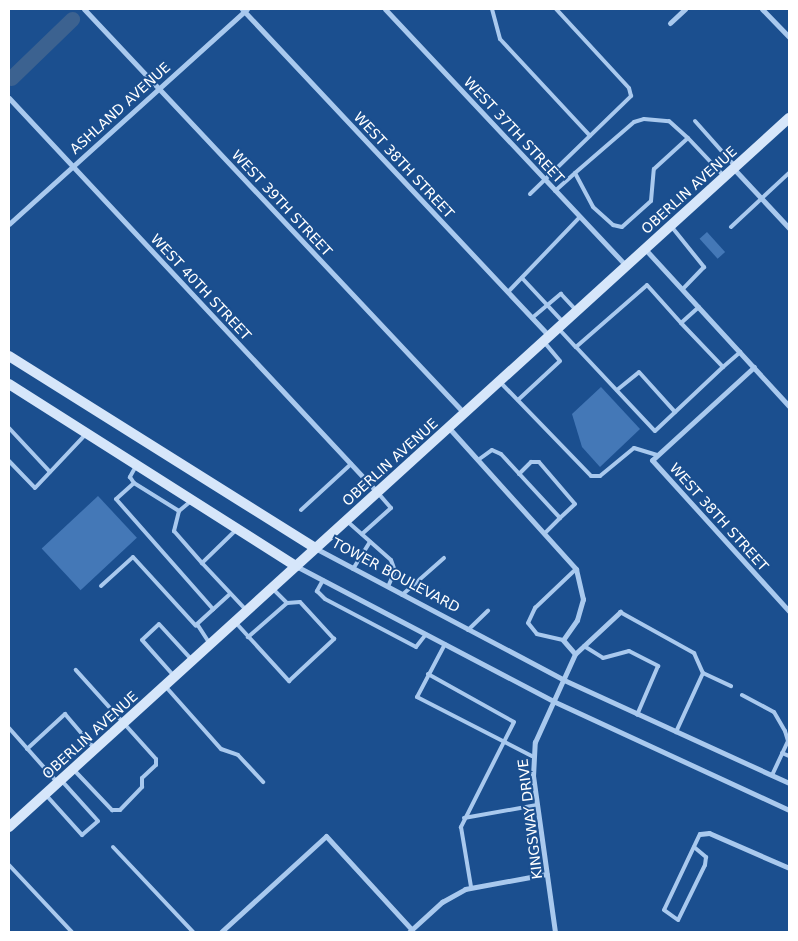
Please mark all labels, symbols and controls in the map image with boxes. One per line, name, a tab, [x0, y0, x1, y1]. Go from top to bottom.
street label: ASHLAND AVENUE	[66, 59, 174, 157]
street label: WEST 37TH STREET	[460, 73, 568, 187]
street label: WEST 38TH STREET	[350, 108, 458, 222]
street label: OBERLIN AVENUE	[638, 143, 740, 237]
street label: WEST 39TH STREET	[228, 146, 336, 260]
street label: WEST 40TH STREET	[147, 230, 255, 344]
street label: OBERLIN AVENUE	[339, 415, 441, 509]
street label: WEST 38TH STREET	[666, 460, 772, 574]
street label: TOWER BOULEVARD	[329, 534, 463, 616]
street label: OBERLIN AVENUE	[39, 688, 141, 782]
street label: KINGSWAY DRIVE	[514, 758, 546, 880]

